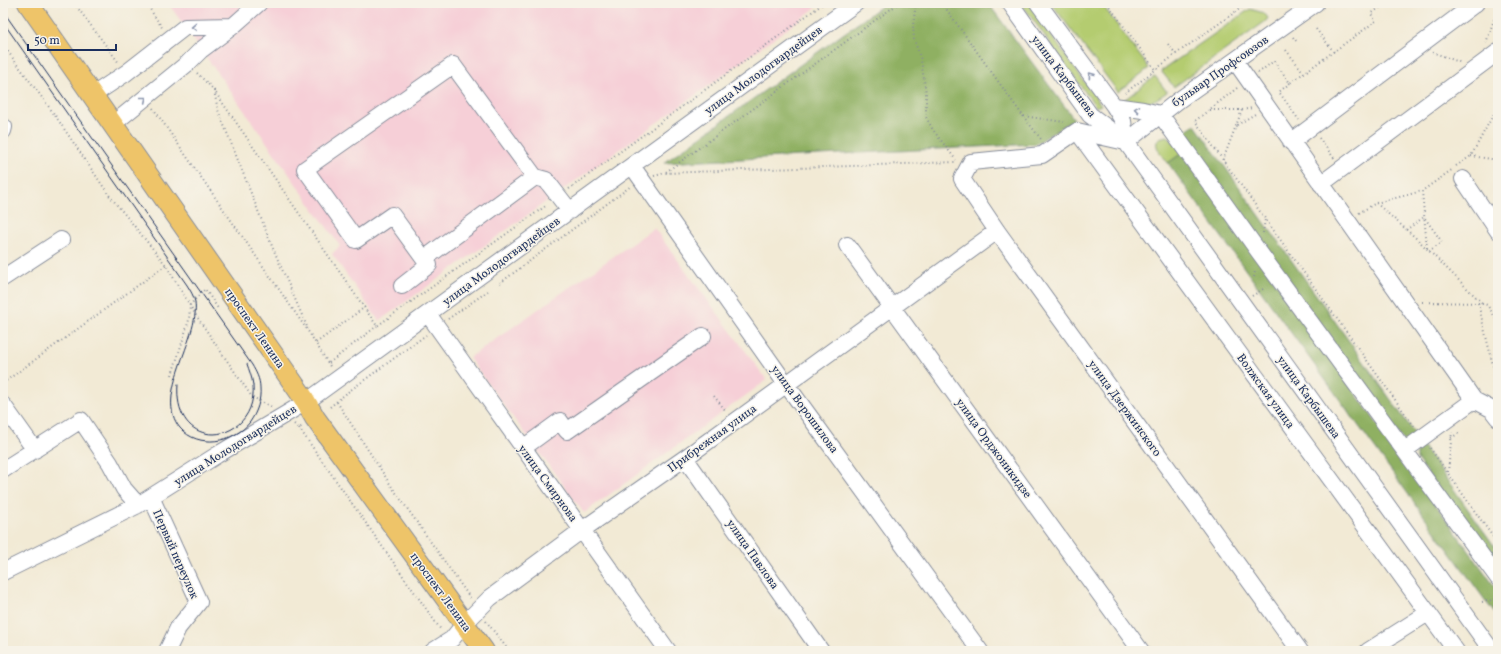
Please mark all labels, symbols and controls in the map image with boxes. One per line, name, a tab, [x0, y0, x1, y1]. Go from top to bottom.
one-way arrow	[191, 23, 197, 31]
street label: улица Молодогвардейцев	[701, 23, 826, 119]
scale bar	[28, 26, 116, 52]
street label: улица Карбышева	[1027, 32, 1099, 121]
street label: бульвар Профсоюзов	[1169, 32, 1272, 111]
text: 50 m	[34, 33, 60, 49]
one-way arrow	[1088, 72, 1095, 79]
one-way arrow	[139, 97, 146, 104]
one-way arrow	[1134, 106, 1140, 114]
street label: улица Молодогвардейцев	[439, 214, 564, 310]
street label: проспект Ленина	[220, 285, 288, 372]
street label: Волжская улица	[1232, 351, 1298, 432]
street label: улица Карбышева	[1273, 353, 1344, 442]
street label: улица Дзержинского	[1084, 357, 1165, 460]
street label: улица Ворошилова	[767, 362, 842, 457]
street label: улица Орджоникидзе	[951, 395, 1035, 502]
street label: улица Молодогвардейцев	[171, 401, 300, 490]
street label: Прибрежная улица	[665, 401, 760, 477]
street label: улица Смирнова	[514, 442, 581, 525]
street label: Первый переулок	[148, 507, 202, 602]
street label: улица Павлова	[722, 516, 782, 593]
street label: проспект Ленина	[406, 550, 475, 636]

